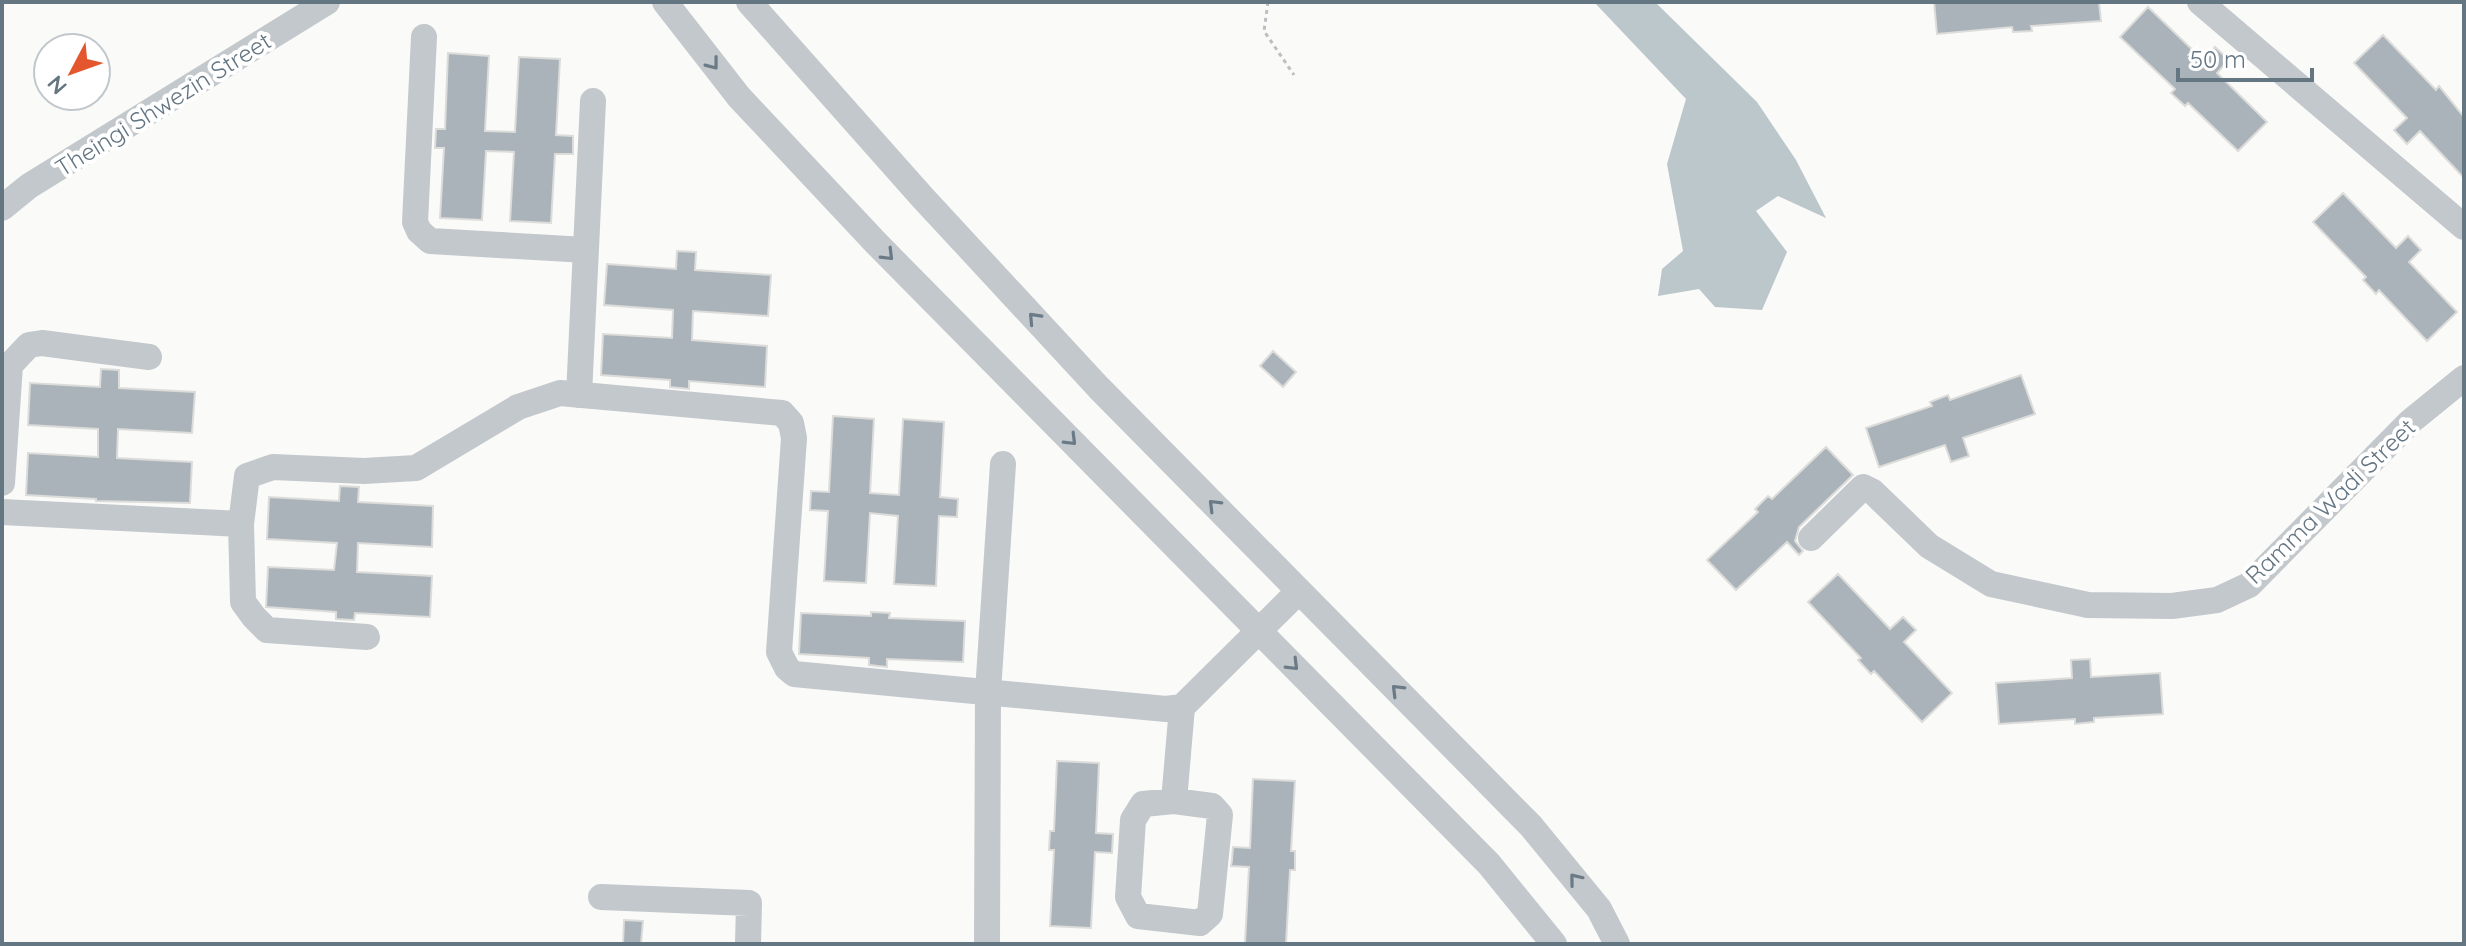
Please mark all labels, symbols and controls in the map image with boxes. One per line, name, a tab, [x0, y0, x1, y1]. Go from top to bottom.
street label: Theingi Shwezin Street	[50, 25, 276, 183]
north arrow	[32, 32, 112, 112]
scale bar	[2178, 32, 2312, 82]
text: 50 m	[2190, 44, 2246, 74]
one-way arrow	[703, 55, 717, 70]
text: N	[41, 70, 73, 100]
one-way arrow	[879, 246, 893, 260]
one-way arrow	[1029, 312, 1043, 327]
street label: Ramma Wadi Street	[2239, 412, 2421, 590]
one-way arrow	[1061, 431, 1076, 445]
one-way arrow	[1209, 500, 1223, 514]
one-way arrow	[1283, 656, 1298, 670]
one-way arrow	[1391, 685, 1406, 699]
one-way arrow	[1570, 874, 1585, 888]

